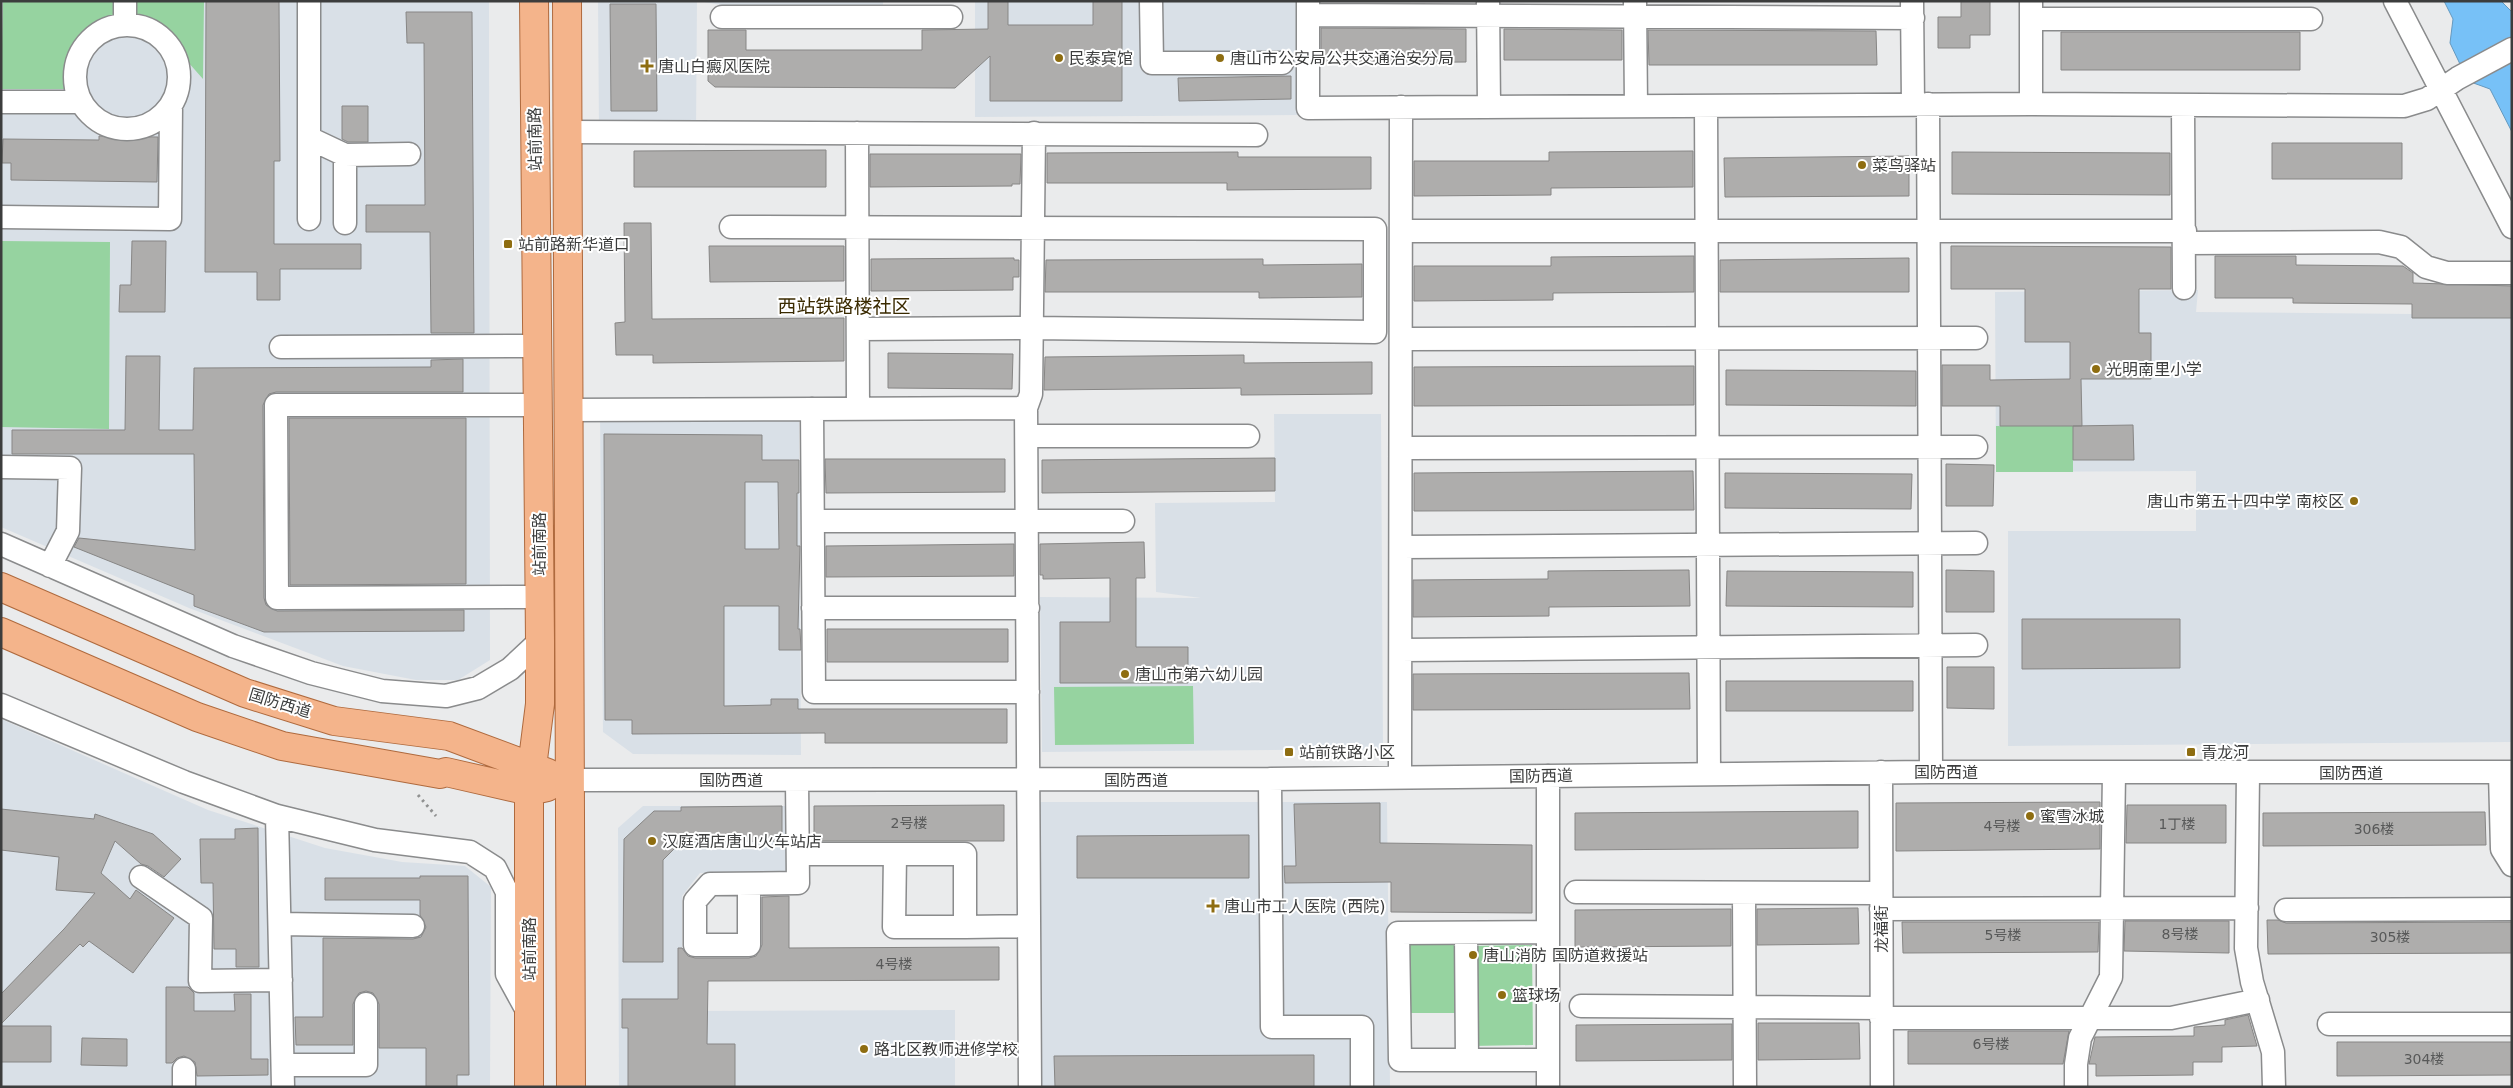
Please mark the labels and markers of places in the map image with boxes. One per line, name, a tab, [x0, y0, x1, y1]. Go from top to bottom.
place label: 民泰宾馆	[1069, 49, 1133, 68]
place label: 唐山市公安局公共交通治安分局	[1230, 49, 1454, 68]
marker: 民泰宾馆	[1053, 52, 1065, 64]
marker: 唐山市公安局公共交通治安分局	[1214, 52, 1226, 64]
place label: 唐山白癜风医院	[658, 57, 770, 76]
marker: 唐山白癜风医院	[640, 59, 654, 73]
place label: 菜鸟驿站	[1872, 156, 1936, 175]
marker: 菜鸟驿站	[1856, 159, 1868, 171]
place label: 站前路新华道口	[518, 235, 630, 254]
marker: 站前路新华道口	[502, 238, 514, 250]
place label: 光明南里小学	[2106, 360, 2202, 379]
marker: 光明南里小学	[2090, 363, 2102, 375]
place label: 唐山市第五十四中学 南校区	[2147, 492, 2344, 511]
marker: 唐山市第五十四中学 南校区	[2348, 495, 2360, 507]
place label: 唐山市第六幼儿园	[1135, 665, 1263, 684]
marker: 唐山市第六幼儿园	[1119, 668, 1131, 680]
place label: 站前铁路小区	[1299, 743, 1395, 762]
place label: 青龙河	[2201, 743, 2249, 762]
marker: 站前铁路小区	[1283, 746, 1295, 758]
marker: 青龙河	[2185, 746, 2197, 758]
place label: 蜜雪冰城	[2040, 807, 2104, 826]
marker: 蜜雪冰城	[2024, 810, 2036, 822]
place label: 汉庭酒店唐山火车站店	[662, 832, 822, 851]
marker: 汉庭酒店唐山火车站店	[646, 835, 658, 847]
place label: 唐山市工人医院 (西院)	[1224, 897, 1386, 916]
marker: 唐山市工人医院 (西院)	[1206, 899, 1220, 913]
place label: 唐山消防 国防道救援站	[1483, 946, 1648, 965]
marker: 唐山消防 国防道救援站	[1467, 949, 1479, 961]
place label: 篮球场	[1512, 986, 1560, 1005]
marker: 篮球场	[1496, 989, 1508, 1001]
place label: 路北区教师进修学校	[874, 1040, 1018, 1059]
marker: 路北区教师进修学校	[858, 1043, 870, 1055]

